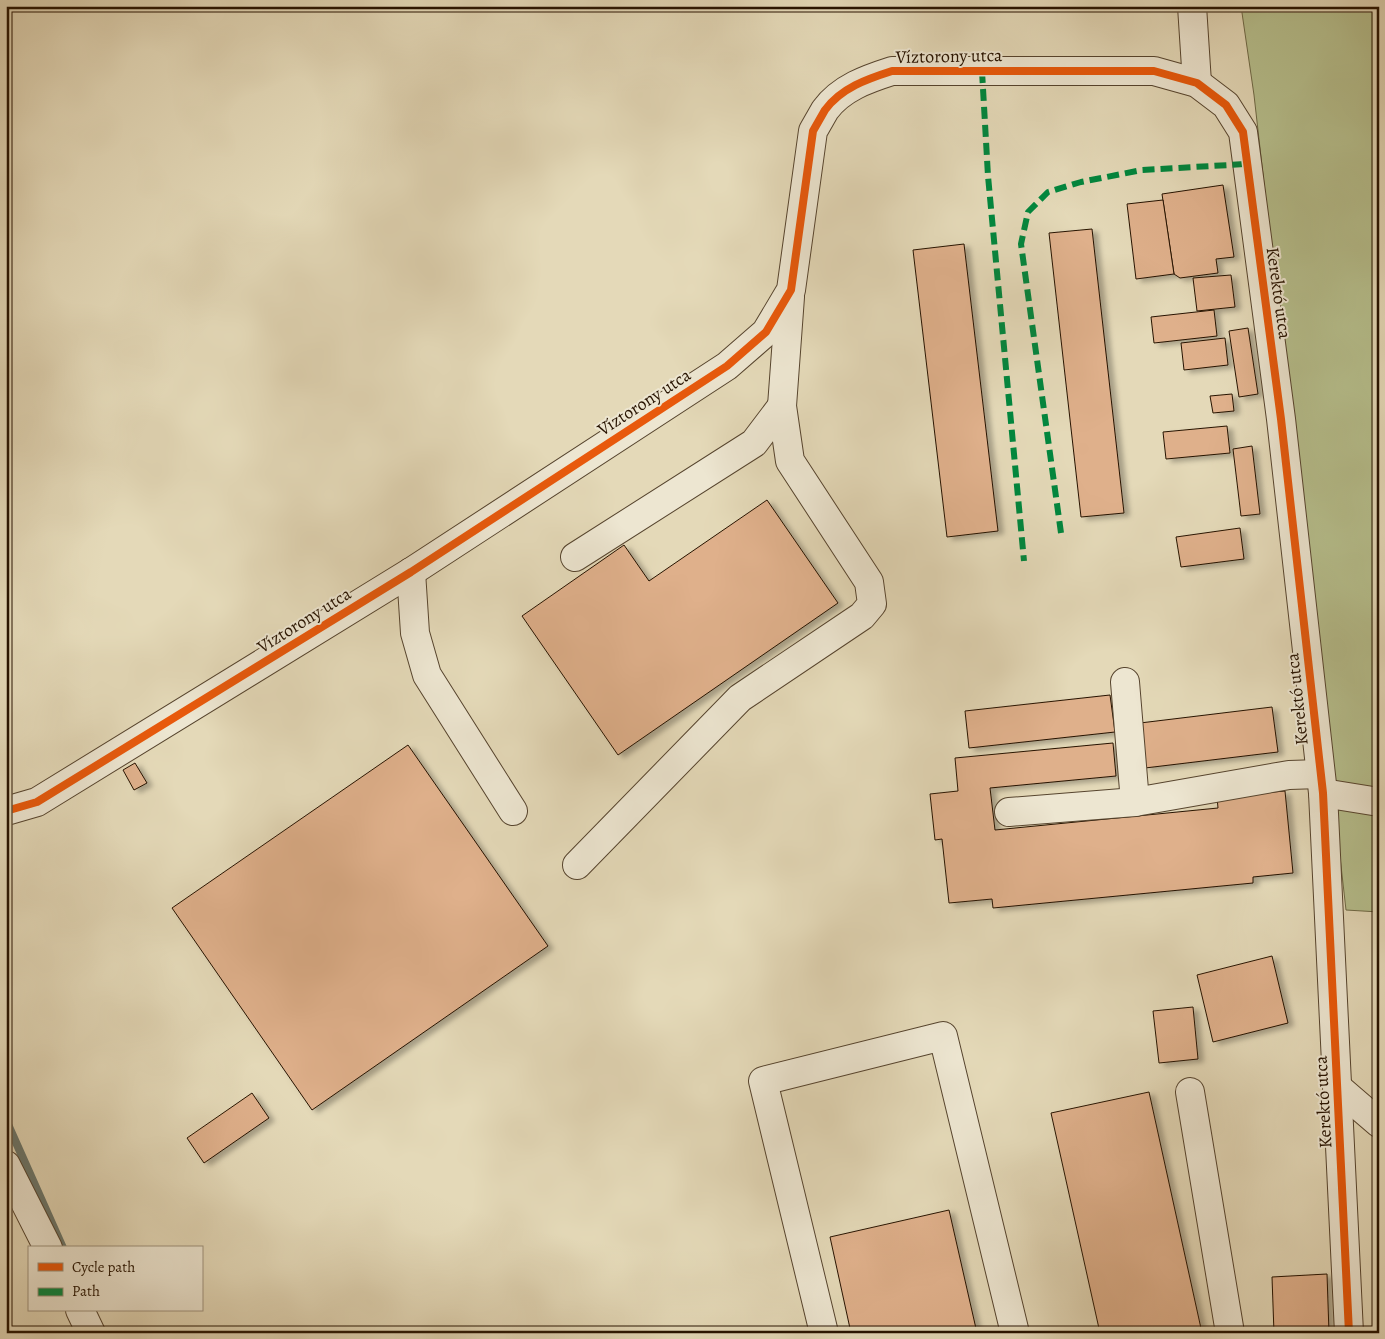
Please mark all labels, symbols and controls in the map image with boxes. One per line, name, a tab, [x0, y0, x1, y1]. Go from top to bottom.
street label: Víztorony utca	[894, 43, 1003, 69]
street label: Kerektó utca	[1261, 246, 1297, 341]
street label: Víztorony utca	[592, 363, 696, 442]
street label: Víztorony utca	[251, 581, 356, 659]
street label: Kerektó utca	[1280, 651, 1314, 746]
street label: Kerektó utca	[1309, 1055, 1337, 1149]
legend	[28, 1246, 202, 1312]
text: Cycle path	[72, 1257, 135, 1277]
text: Path	[72, 1281, 100, 1301]

